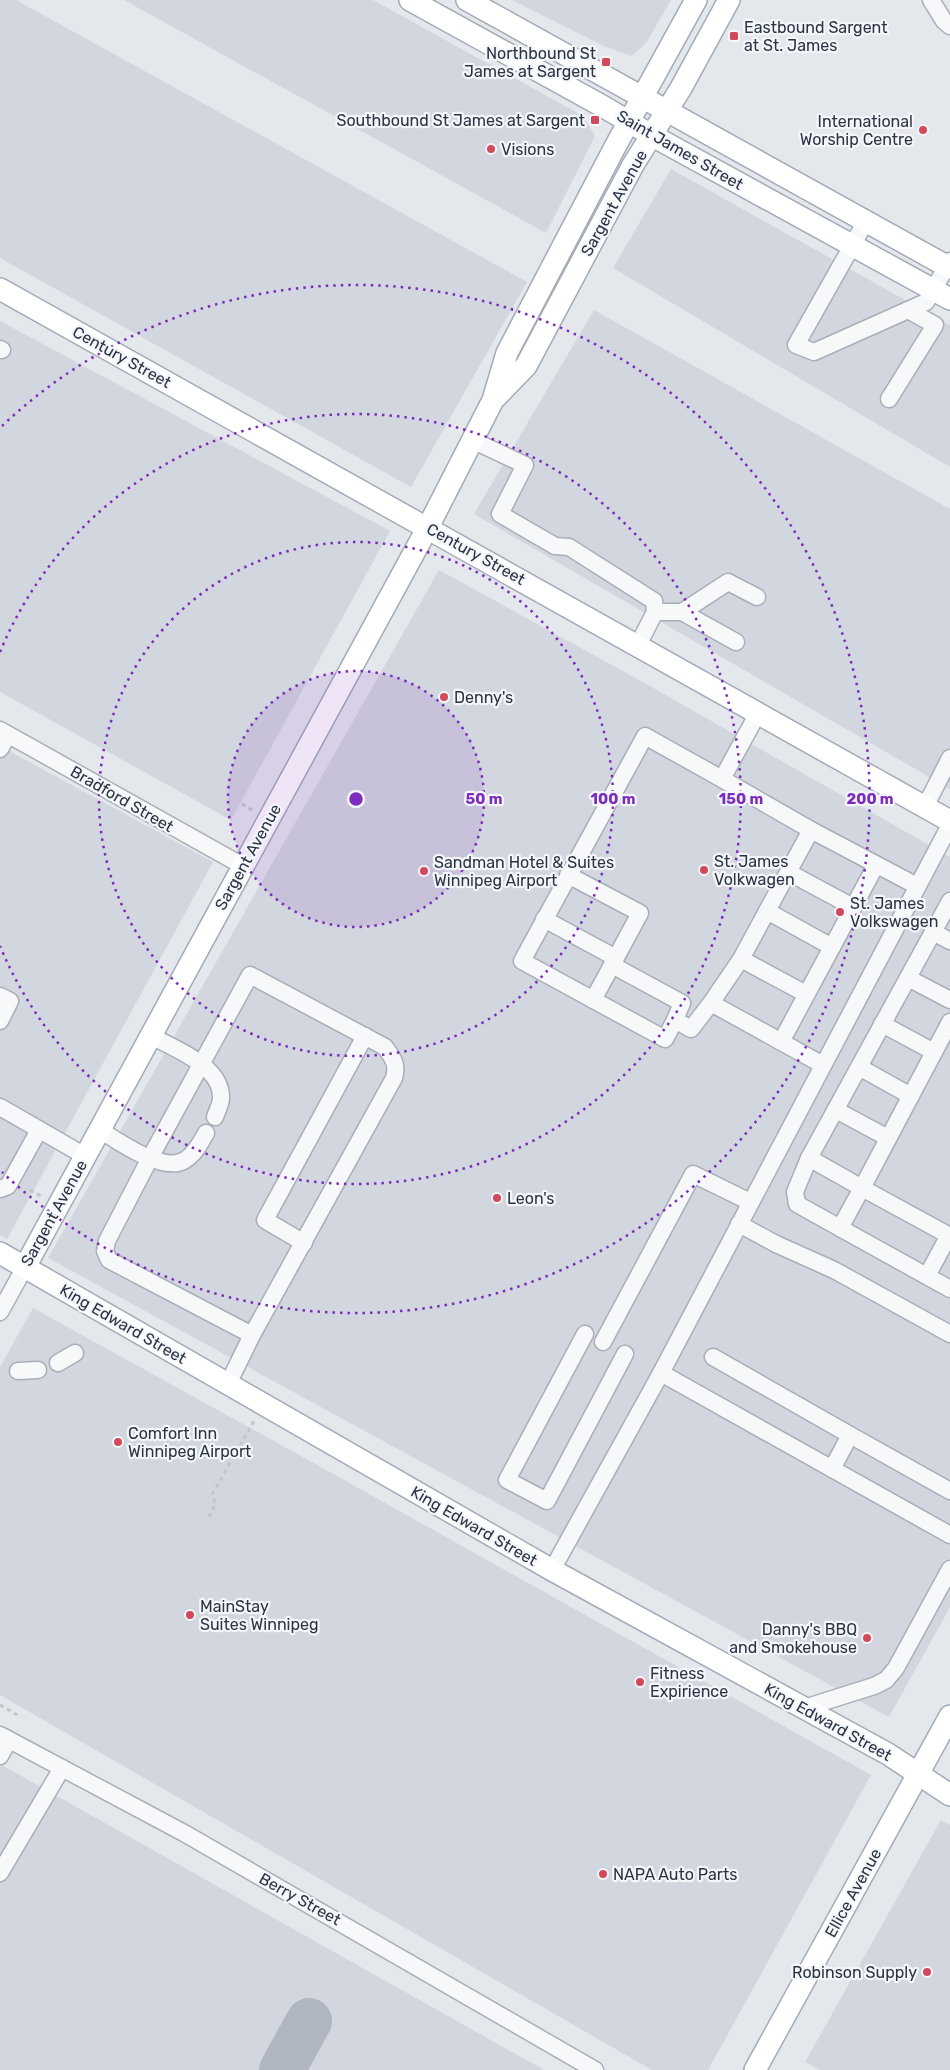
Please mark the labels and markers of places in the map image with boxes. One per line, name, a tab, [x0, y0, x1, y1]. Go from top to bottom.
place label: Eastbound Sargent at St. James	[744, 18, 887, 55]
marker: Eastbound Sargent at St. James	[728, 30, 740, 42]
place label: Northbound St James at Sargent	[464, 44, 596, 81]
marker: Northbound St James at Sargent	[600, 56, 612, 68]
place label: Southbound St James at Sargent	[336, 111, 585, 130]
place label: International Worship Centre	[800, 112, 913, 149]
marker: Southbound St James at Sargent	[589, 114, 601, 126]
marker: International Worship Centre	[917, 124, 929, 136]
place label: Visions	[501, 140, 554, 159]
marker: Visions	[485, 143, 497, 155]
place label: Denny's	[454, 688, 513, 707]
marker: Denny's	[438, 691, 450, 703]
centre of rings	[347, 790, 365, 808]
place label: St. James Volkwagen	[714, 852, 795, 889]
place label: Sandman Hotel & Suites Winnipeg Airport	[434, 853, 614, 890]
marker: St. James Volkwagen	[698, 864, 710, 876]
marker: Sandman Hotel & Suites Winnipeg Airport	[418, 865, 430, 877]
place label: St. James Volkswagen	[850, 894, 938, 931]
marker: St. James Volkswagen	[834, 906, 846, 918]
place label: Leon's	[507, 1189, 555, 1208]
marker: Leon's	[491, 1192, 503, 1204]
place label: Comfort Inn Winnipeg Airport	[128, 1424, 251, 1461]
marker: Comfort Inn Winnipeg Airport	[112, 1436, 124, 1448]
place label: MainStay Suites Winnipeg	[200, 1597, 319, 1634]
marker: MainStay Suites Winnipeg	[184, 1609, 196, 1621]
place label: Danny's BBQ and Smokehouse	[729, 1620, 857, 1657]
marker: Danny's BBQ and Smokehouse	[861, 1632, 873, 1644]
place label: Fitness Expirience	[650, 1664, 728, 1701]
marker: Fitness Expirience	[634, 1676, 646, 1688]
place label: NAPA Auto Parts	[613, 1865, 737, 1884]
marker: NAPA Auto Parts	[597, 1868, 609, 1880]
place label: Robinson Supply	[792, 1963, 917, 1982]
marker: Robinson Supply	[921, 1966, 933, 1978]

